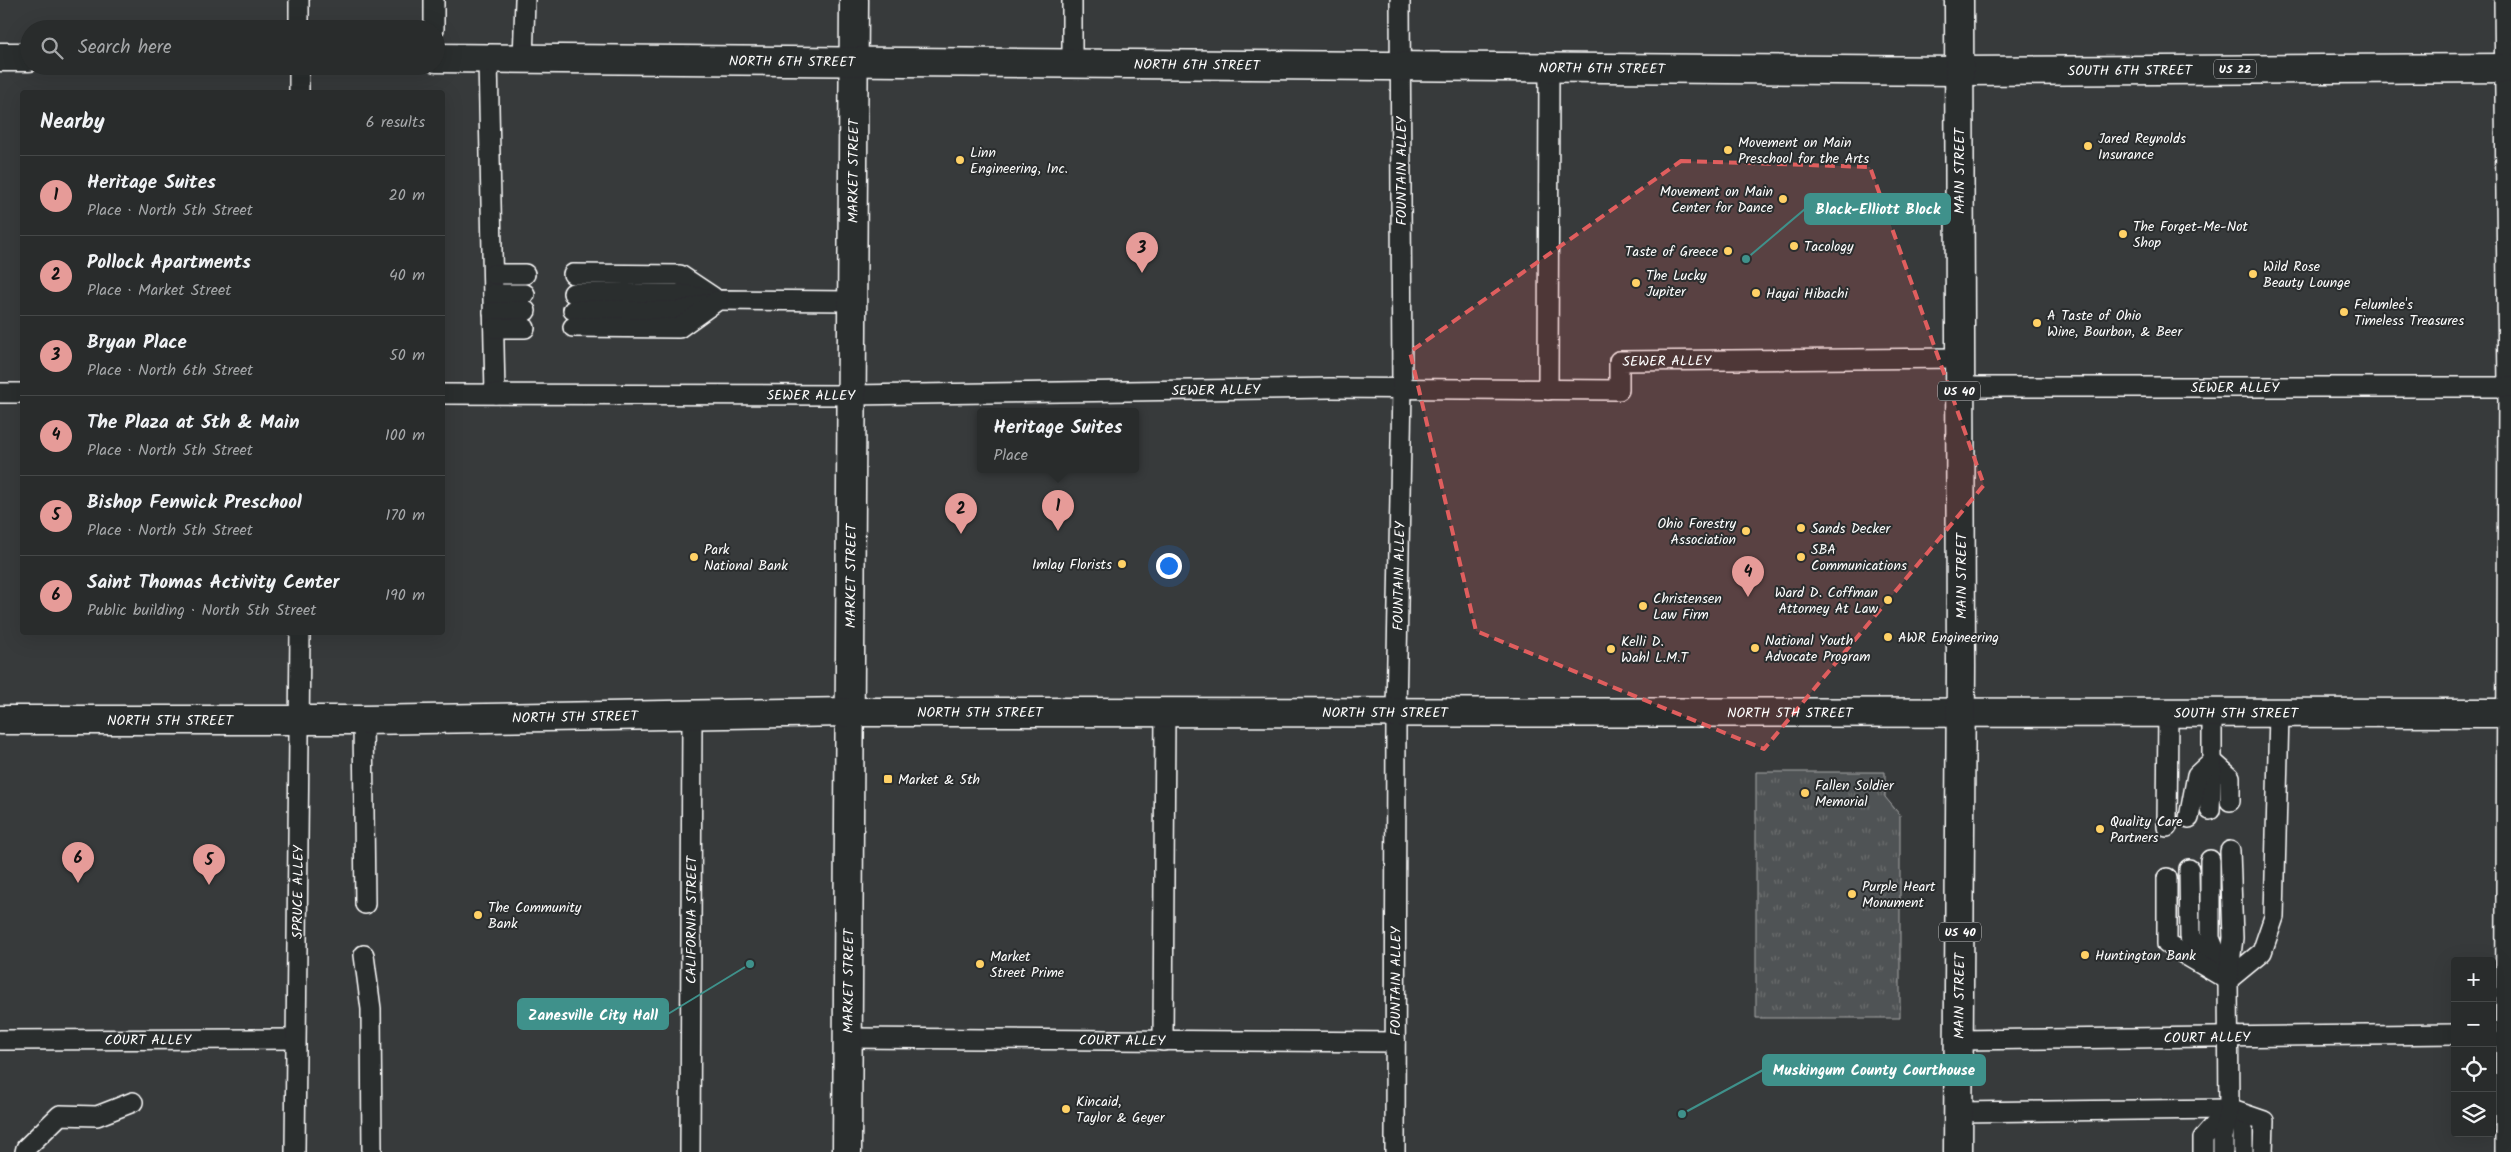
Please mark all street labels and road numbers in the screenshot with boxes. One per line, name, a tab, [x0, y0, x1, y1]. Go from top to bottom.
street label: NORTH 6TH STREET	[729, 51, 857, 74]
street label: NORTH 6TH STREET	[1134, 54, 1262, 77]
street label: NORTH 6TH STREET	[1539, 57, 1667, 81]
street label: SOUTH 6TH STREET	[2068, 60, 2194, 82]
road number: US 22	[2214, 60, 2256, 78]
street label: FOUNTAIN ALLEY	[1391, 115, 1413, 226]
street label: MARKET STREET	[843, 117, 865, 223]
street label: MAIN STREET	[1949, 127, 1971, 214]
street label: SEWER ALLEY	[1623, 350, 1712, 373]
street label: SEWER ALLEY	[2191, 377, 2280, 399]
street label: SEWER ALLEY	[1171, 379, 1261, 402]
road number: US 40	[1938, 382, 1980, 401]
street label: SEWER ALLEY	[767, 385, 856, 407]
street label: FOUNTAIN ALLEY	[1388, 520, 1412, 631]
street label: MARKET STREET	[840, 522, 863, 628]
street label: MAIN STREET	[1951, 532, 1973, 619]
street label: NORTH 5TH STREET	[917, 702, 1044, 724]
street label: NORTH 5TH STREET	[1322, 702, 1449, 724]
street label: NORTH 5TH STREET	[1727, 703, 1854, 725]
street label: SOUTH 5TH STREET	[2174, 703, 2299, 725]
street label: NORTH 5TH STREET	[512, 705, 640, 730]
street label: NORTH 5TH STREET	[107, 710, 234, 732]
street label: SPRUCE ALLEY	[287, 844, 310, 939]
street label: CALIFORNIA STREET	[681, 854, 703, 984]
road number: US 40	[1939, 922, 1981, 942]
street label: FOUNTAIN ALLEY	[1385, 925, 1408, 1036]
street label: MARKET STREET	[838, 927, 860, 1033]
street label: MAIN STREET	[1949, 951, 1971, 1039]
street label: COURT ALLEY	[2163, 1026, 2251, 1050]
street label: COURT ALLEY	[105, 1029, 192, 1052]
street label: COURT ALLEY	[1079, 1030, 1166, 1052]

